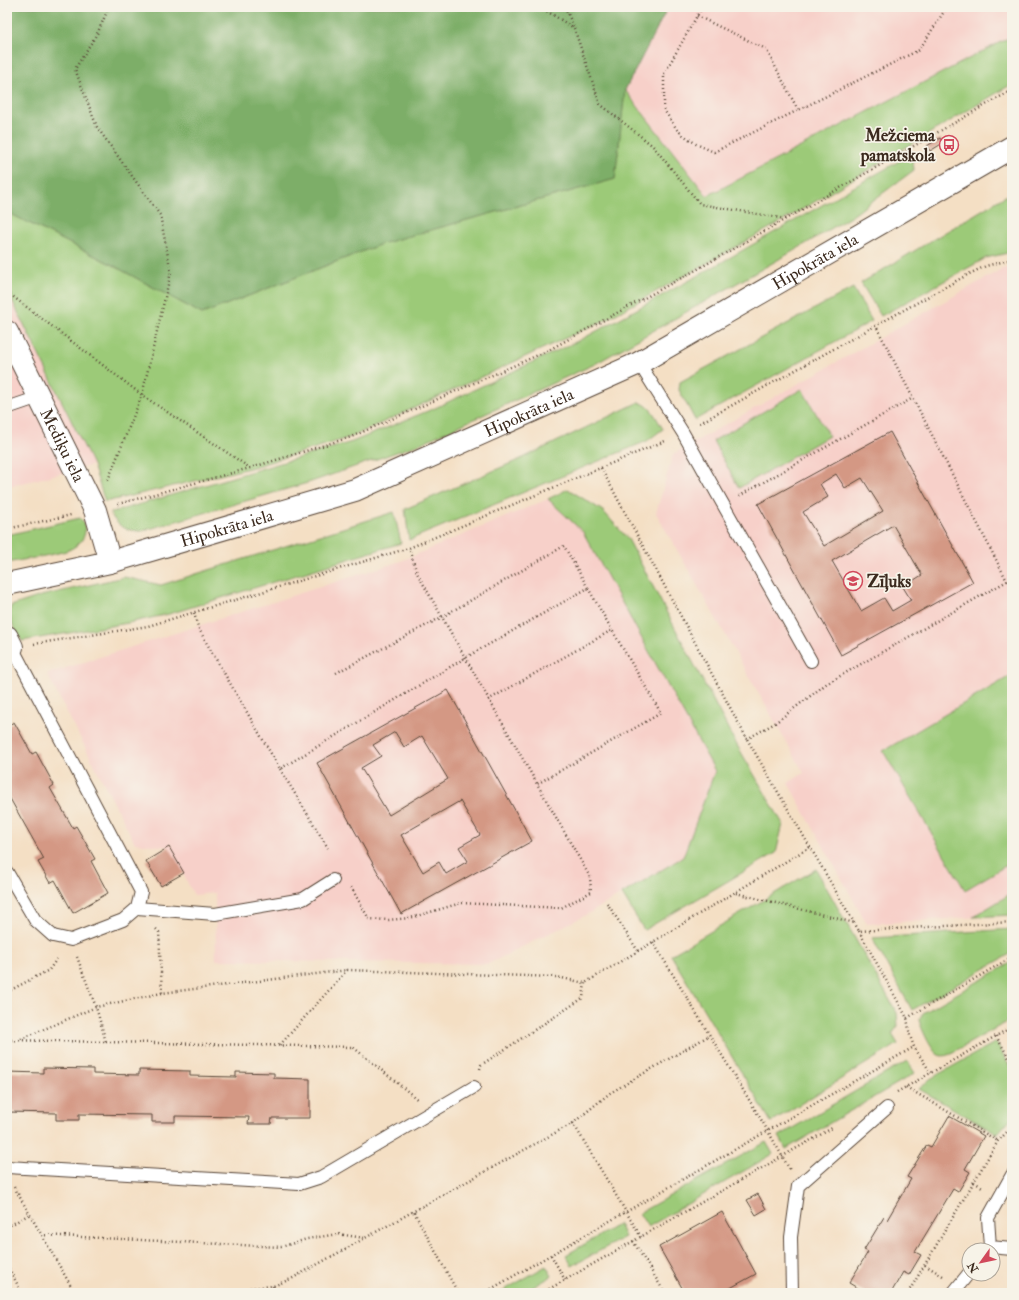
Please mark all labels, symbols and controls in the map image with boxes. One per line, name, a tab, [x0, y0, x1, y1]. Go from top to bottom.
place label: Mežciema pamatskola	[860, 125, 936, 167]
bus stop icon: Mežciema pamatskola	[938, 134, 960, 156]
street label: Hipokrāta iela	[768, 228, 862, 294]
street label: Hipokrāta iela	[481, 383, 578, 441]
street label: Mediķu iela	[36, 405, 90, 486]
street label: Hipokrāta iela	[178, 504, 277, 551]
school or university icon: Zīļuks	[842, 570, 864, 592]
place label: Zīļuks	[867, 571, 911, 592]
north arrow	[961, 1242, 1001, 1282]
text: N	[964, 1259, 982, 1276]

